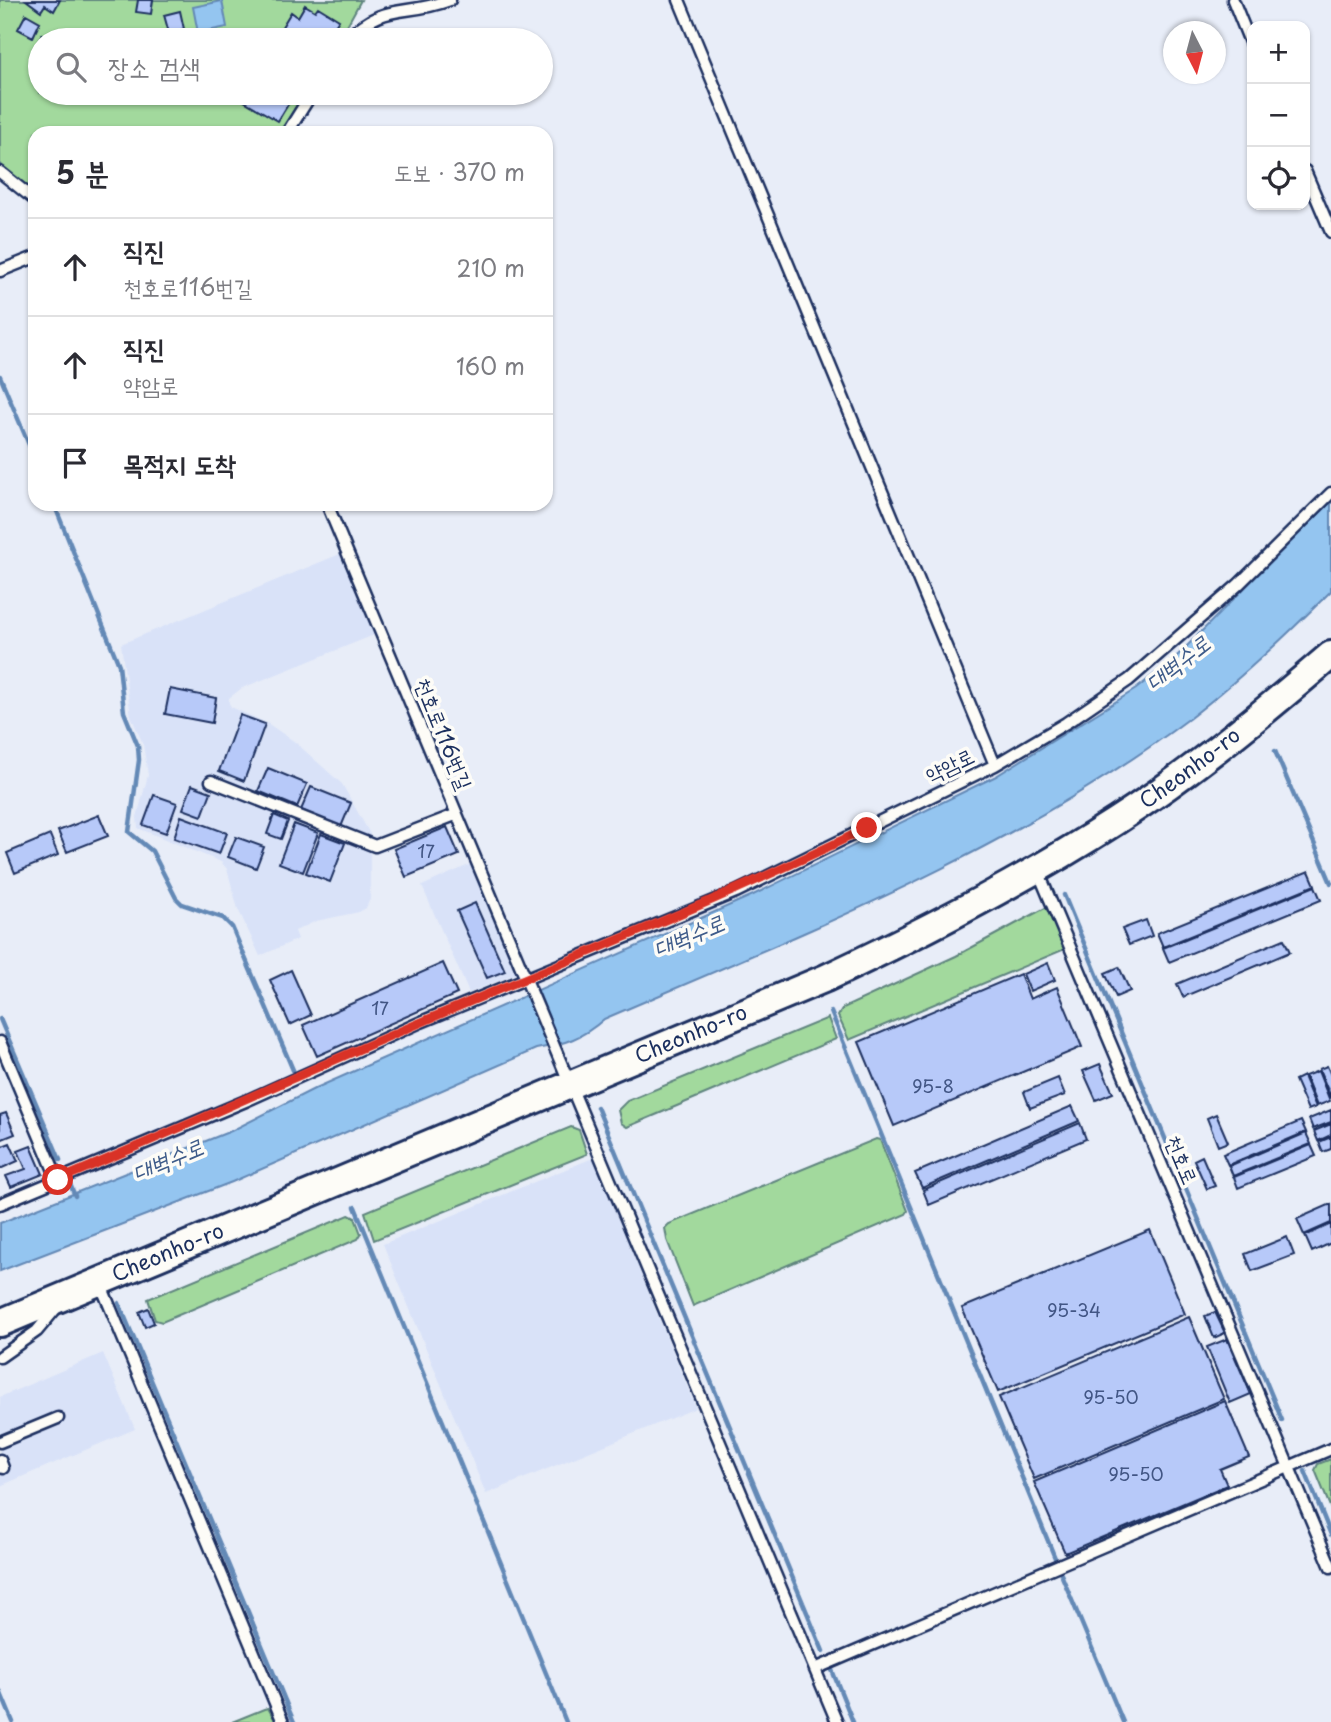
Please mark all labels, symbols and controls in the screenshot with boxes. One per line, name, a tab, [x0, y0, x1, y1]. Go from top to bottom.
north arrow	[1163, 21, 1226, 84]
map controls	[1247, 21, 1310, 210]
button: +	[1247, 21, 1310, 84]
search box	[28, 28, 553, 105]
text: 장소 검색	[108, 47, 200, 86]
icon: search	[52, 48, 90, 86]
button: −	[1247, 84, 1310, 147]
button: locate	[1247, 147, 1310, 210]
text: 5 분	[56, 149, 109, 194]
text: 도보 · 370 m	[394, 154, 525, 189]
text: 직진	[123, 230, 165, 269]
icon: ahead	[56, 248, 94, 286]
text: 210 m	[457, 250, 525, 285]
text: 천호로116번길	[123, 269, 252, 304]
text: 직진	[123, 328, 165, 367]
icon: ahead	[56, 346, 94, 384]
text: 160 m	[456, 348, 525, 383]
text: 약암로	[123, 367, 179, 402]
icon: arrive	[56, 444, 94, 482]
text: 목적지 도착	[123, 444, 236, 483]
water label: 대벽수로	[1137, 625, 1217, 698]
street label: 천호로116번길	[408, 673, 482, 794]
street label: Cheonho-ro	[1132, 719, 1246, 815]
street label: 약암로	[919, 739, 979, 790]
route end	[851, 812, 882, 843]
house number: 17	[417, 837, 435, 864]
water label: 대벽수로	[648, 904, 729, 965]
house number: 17	[371, 994, 389, 1021]
street label: Cheonho-ro	[629, 995, 752, 1070]
house number: 95-8	[912, 1072, 954, 1099]
water label: 대벽수로	[127, 1128, 208, 1189]
street label: 천호로	[1158, 1130, 1207, 1189]
route start	[42, 1164, 73, 1195]
street label: Cheonho-ro	[106, 1213, 228, 1289]
house number: 95-34	[1047, 1296, 1101, 1323]
house number: 95-50	[1083, 1383, 1139, 1410]
house number: 95-50	[1108, 1460, 1164, 1487]

